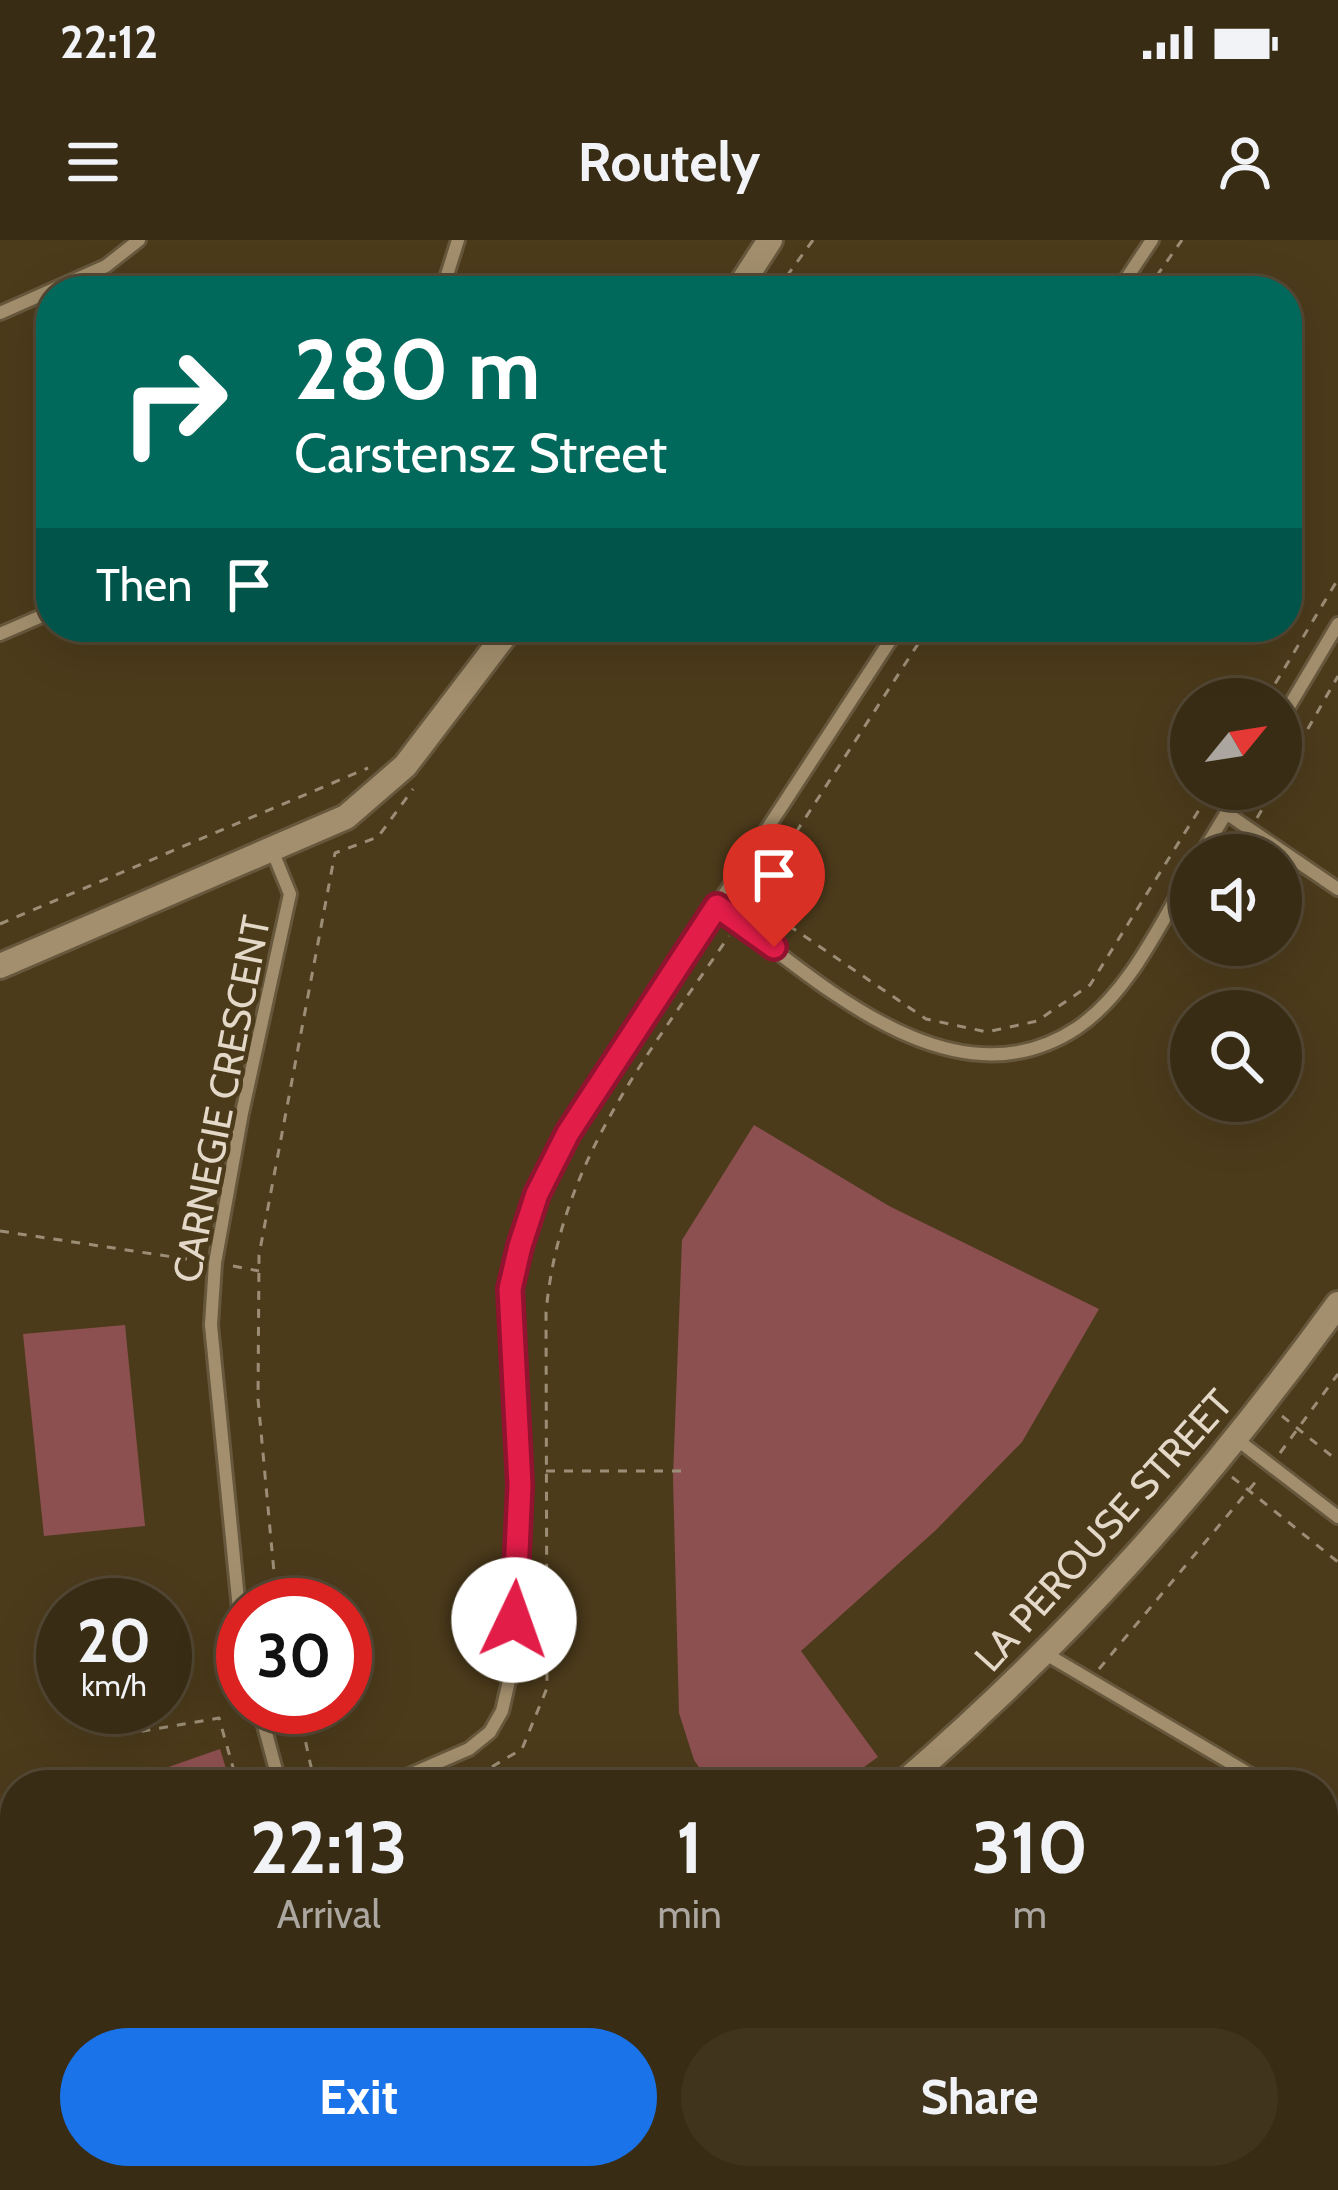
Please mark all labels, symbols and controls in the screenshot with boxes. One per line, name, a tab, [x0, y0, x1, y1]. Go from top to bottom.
text: 22:12	[60, 15, 158, 69]
icon: menu	[60, 129, 126, 195]
text: Routely	[578, 129, 760, 195]
icon: person	[1212, 129, 1278, 195]
text: 280 m	[294, 318, 540, 420]
icon: right	[96, 324, 252, 480]
text: Carstensz Street	[294, 420, 667, 486]
icon: arrive	[216, 552, 282, 618]
text: Then	[96, 558, 192, 612]
north arrow	[1170, 678, 1302, 810]
map controls	[1170, 678, 1302, 1122]
pin	[723, 824, 825, 947]
button: sound	[1170, 834, 1302, 966]
icon: arrive	[741, 842, 807, 908]
street label: CARNEGIE CRESCENT	[162, 911, 280, 1286]
button: search	[1170, 990, 1302, 1122]
street label: LA PEROUSE STREET	[964, 1379, 1242, 1681]
position arrow	[451, 1557, 577, 1683]
speed limit sign: 30	[216, 1578, 372, 1734]
text: 20	[77, 1604, 151, 1677]
text: km/h	[81, 1667, 147, 1704]
text: 22:13	[250, 1804, 408, 1891]
text: 1	[676, 1804, 703, 1891]
text: 310	[972, 1804, 1088, 1891]
text: Arrival	[277, 1890, 381, 1938]
text: min	[658, 1890, 722, 1938]
text: m	[1013, 1890, 1047, 1938]
button: Exit	[60, 2028, 657, 2166]
button: Share	[681, 2028, 1278, 2166]

